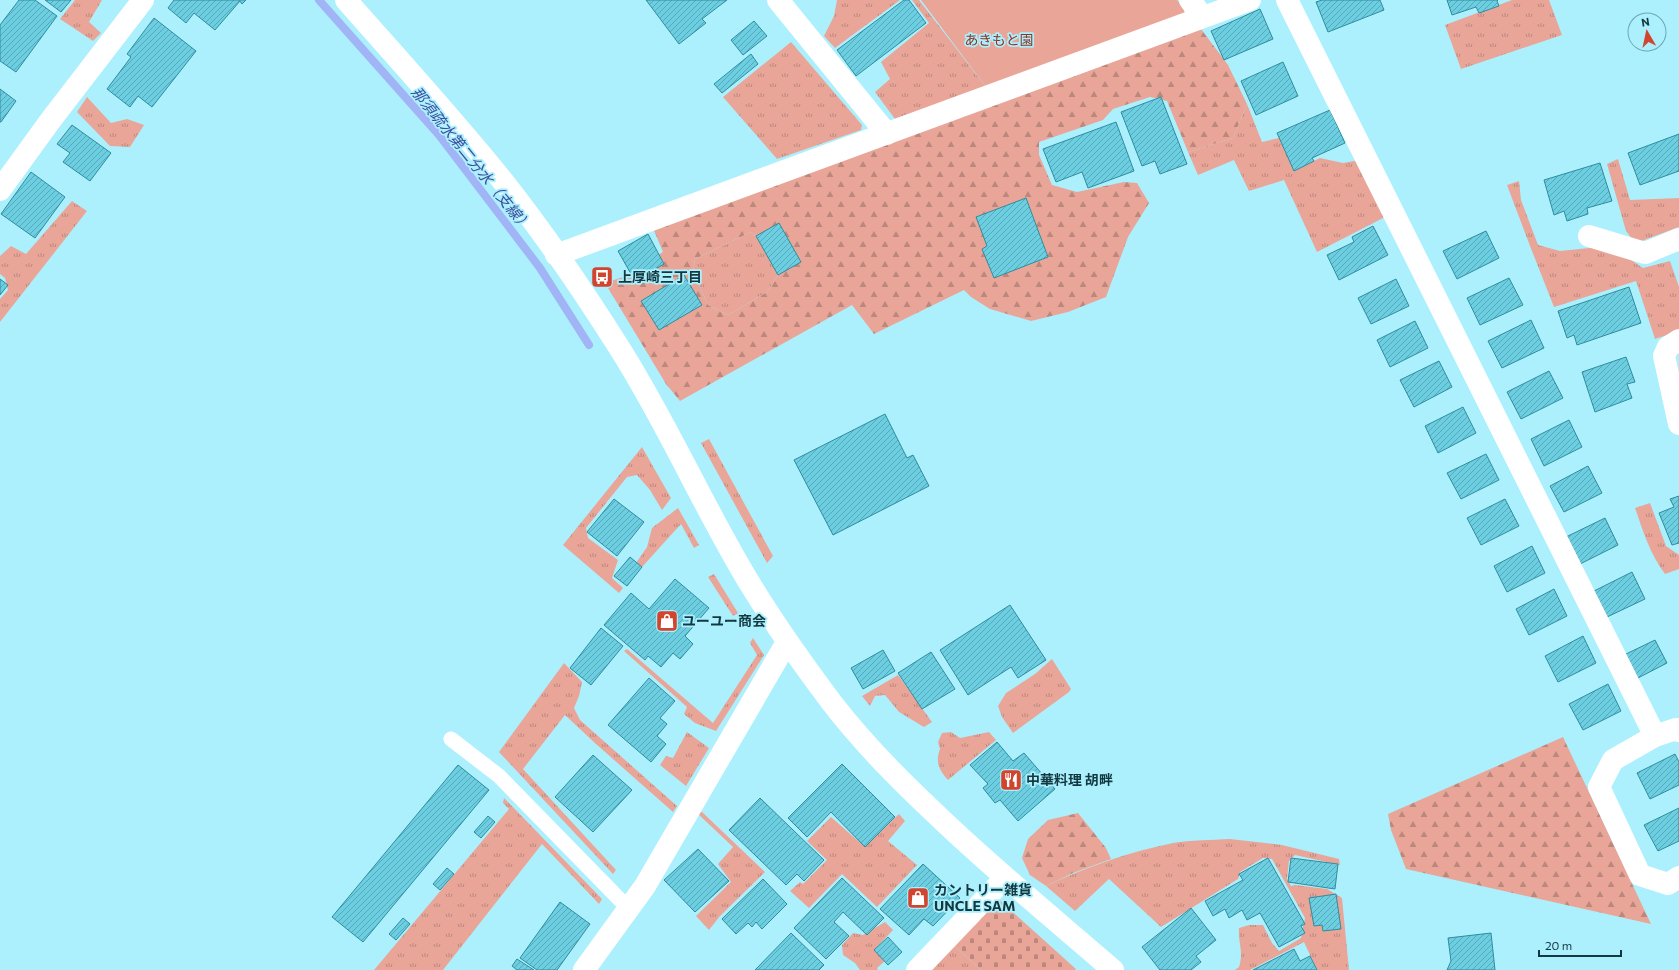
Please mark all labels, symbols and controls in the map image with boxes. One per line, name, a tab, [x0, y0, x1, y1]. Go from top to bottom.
north arrow	[1627, 12, 1667, 52]
text: N	[1640, 15, 1650, 29]
park label: あきもと園	[964, 31, 1034, 48]
water label: 那須疏水第二分水（支線）	[408, 83, 535, 234]
bus stop icon: 上厚崎三丁目	[589, 264, 615, 290]
place label: 上厚崎三丁目	[618, 268, 702, 285]
shop icon: ユーユー商会	[654, 608, 680, 634]
place label: ユーユー商会	[682, 612, 766, 629]
restaurant icon: 中華料理 胡畔	[998, 767, 1024, 793]
place label: 中華料理 胡畔	[1026, 771, 1113, 788]
place label: カントリー雑貨 UNCLE SAM	[934, 881, 1032, 914]
shop icon: カントリー雑貨 UNCLE SAM	[905, 885, 931, 911]
scale bar	[1539, 932, 1621, 958]
text: 20 m	[1545, 938, 1572, 952]

